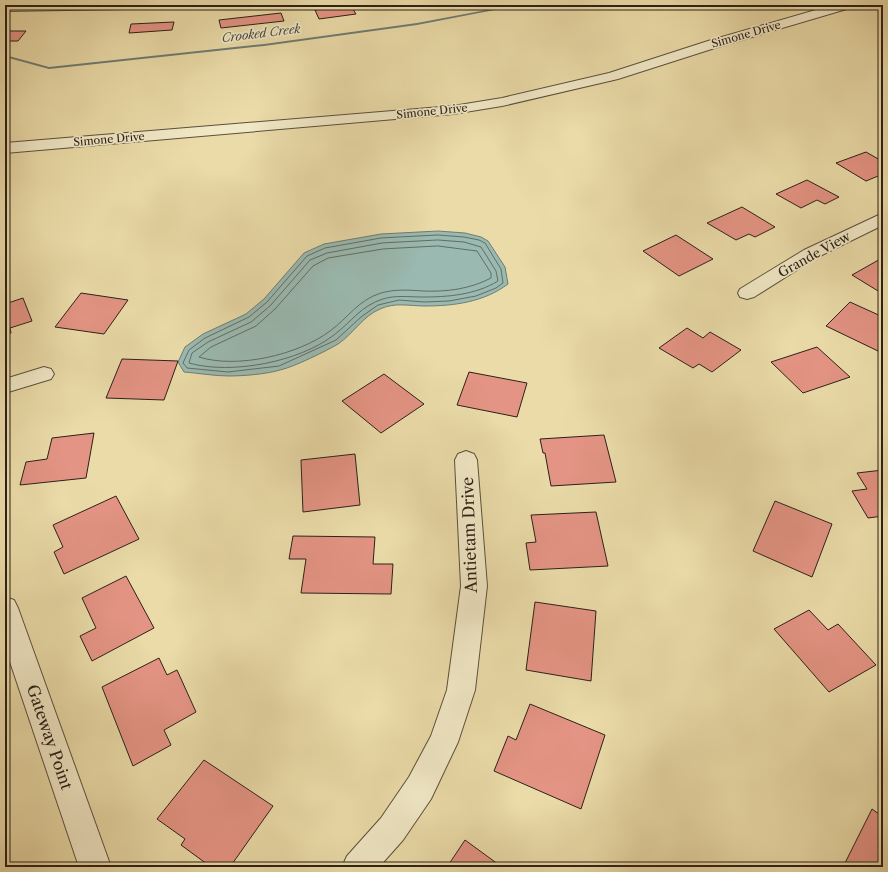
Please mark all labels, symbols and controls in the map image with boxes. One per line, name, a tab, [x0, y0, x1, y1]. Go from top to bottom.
street label: Simone Drive	[710, 17, 782, 51]
water label: Crooked Creek	[221, 21, 302, 45]
street label: Simone Drive	[396, 100, 468, 122]
street label: Simone Drive	[73, 129, 145, 149]
street label: Grande View	[775, 227, 853, 280]
street label: Antietam Drive	[457, 477, 481, 594]
street label: Gateway Point	[23, 682, 77, 792]

